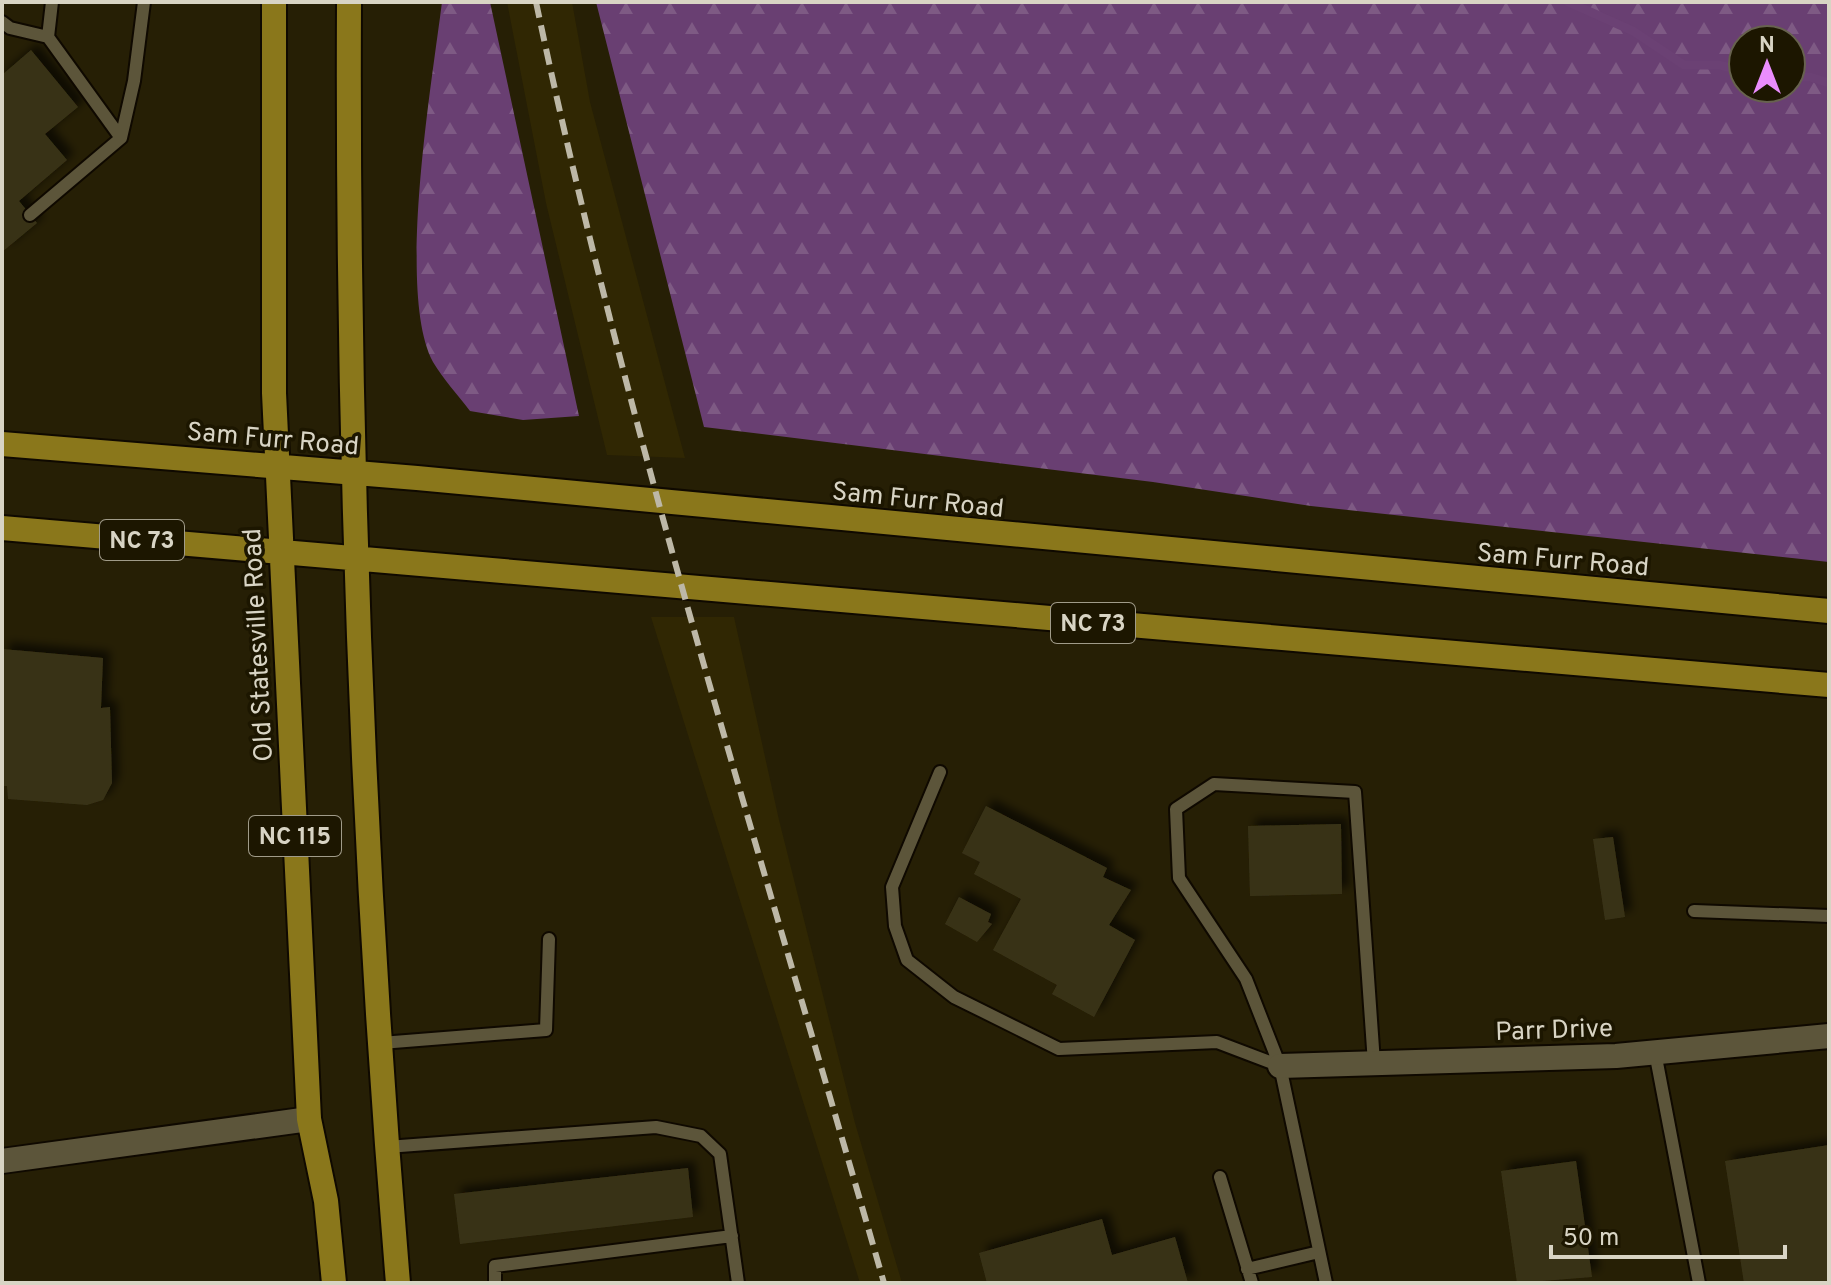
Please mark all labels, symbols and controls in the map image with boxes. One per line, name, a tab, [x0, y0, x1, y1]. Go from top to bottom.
north arrow	[1727, 24, 1807, 104]
text: N	[1759, 33, 1775, 60]
street label: Sam Furr Road	[185, 417, 360, 464]
street label: Sam Furr Road	[830, 476, 1005, 527]
road number: NC 73	[100, 520, 184, 560]
street label: Old Statesville Road	[237, 527, 282, 762]
street label: Sam Furr Road	[1475, 538, 1650, 585]
road number: NC 73	[1051, 603, 1135, 643]
road number: NC 115	[249, 816, 341, 856]
street label: Parr Drive	[1495, 1013, 1613, 1050]
scale bar	[1551, 1209, 1785, 1259]
text: 50 m	[1563, 1224, 1619, 1254]

